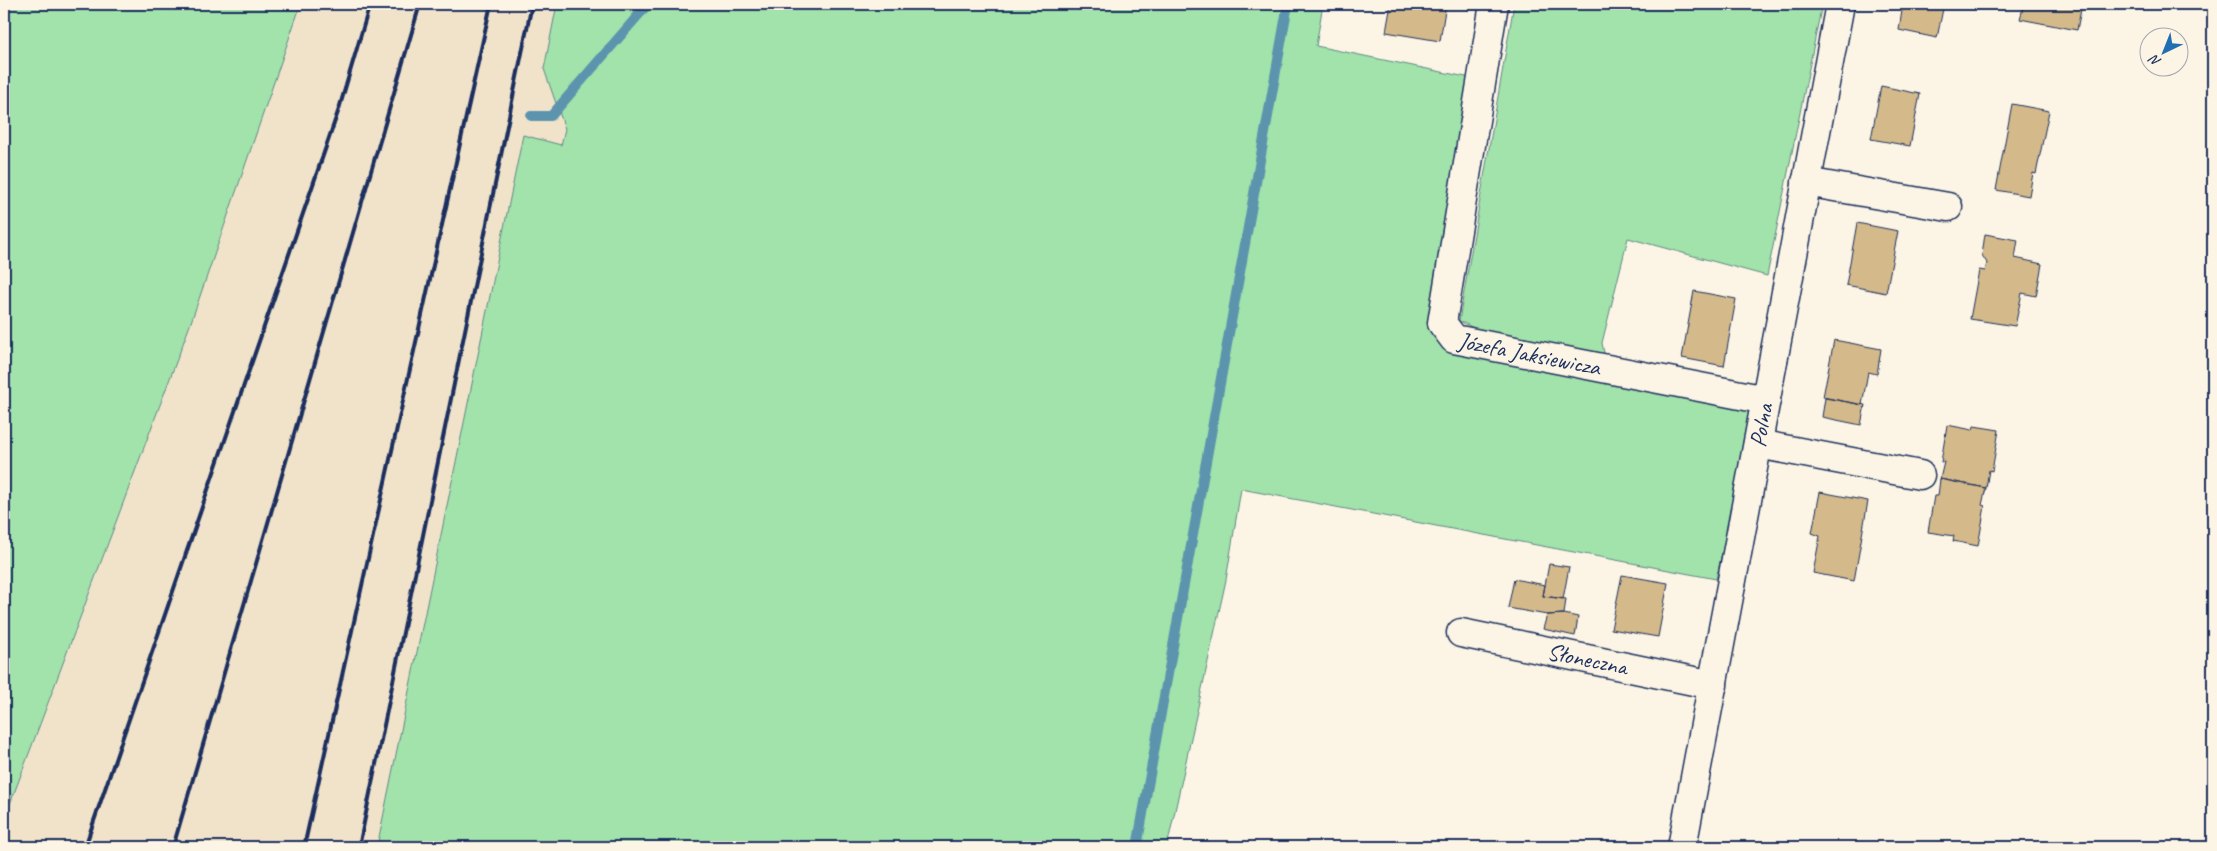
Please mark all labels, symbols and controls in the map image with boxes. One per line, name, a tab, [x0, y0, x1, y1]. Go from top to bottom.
north arrow	[2140, 28, 2190, 78]
text: N	[2145, 50, 2164, 70]
street label: Józefa Jaksiewicza	[1455, 325, 1604, 383]
street label: Polna	[1742, 400, 1780, 449]
street label: Słoneczna	[1545, 636, 1632, 682]

